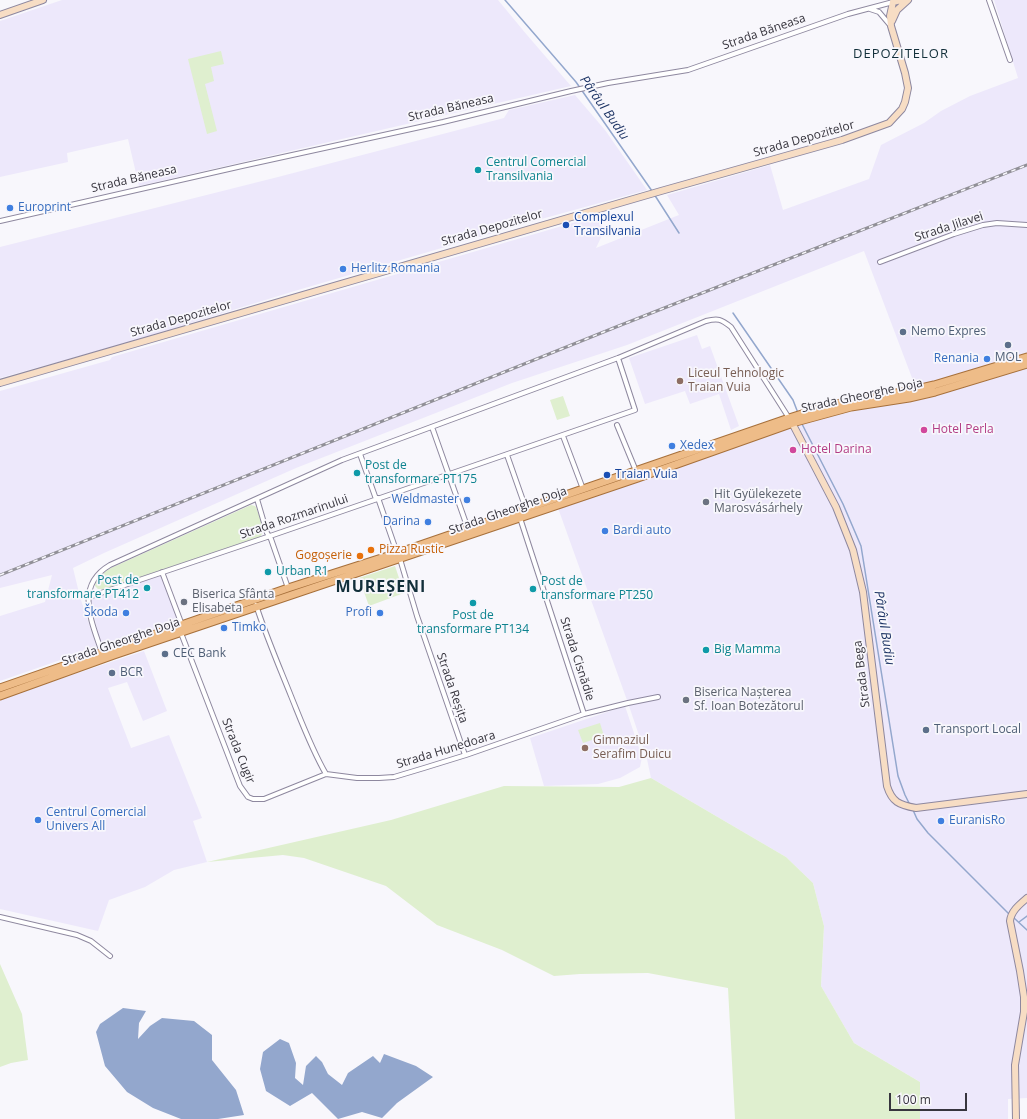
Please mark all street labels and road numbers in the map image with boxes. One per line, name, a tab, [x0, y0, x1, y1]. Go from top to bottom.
street label: Strada Băneasa	[720, 11, 808, 53]
street label: Strada Băneasa	[407, 91, 495, 125]
street label: Strada Depozitelor	[752, 118, 856, 160]
street label: Strada Băneasa	[90, 162, 178, 196]
street label: Strada Depozitelor	[440, 207, 544, 249]
street label: Strada Jilavei	[913, 209, 985, 245]
street label: Strada Depozitelor	[129, 298, 233, 340]
street label: Strada Gheorghe Doja	[800, 376, 924, 416]
street label: Strada Gheorghe Doja	[447, 484, 569, 538]
street label: Strada Rozmarinului	[238, 492, 350, 542]
street label: Strada Gheorghe Doja	[60, 615, 182, 669]
street label: Strada Cisnădie	[557, 615, 597, 703]
street label: Strada Bega	[851, 640, 873, 708]
street label: Strada Reșița	[433, 651, 471, 725]
street label: Strada Cugir	[218, 716, 258, 786]
street label: Strada Hunedoara	[395, 728, 497, 772]

